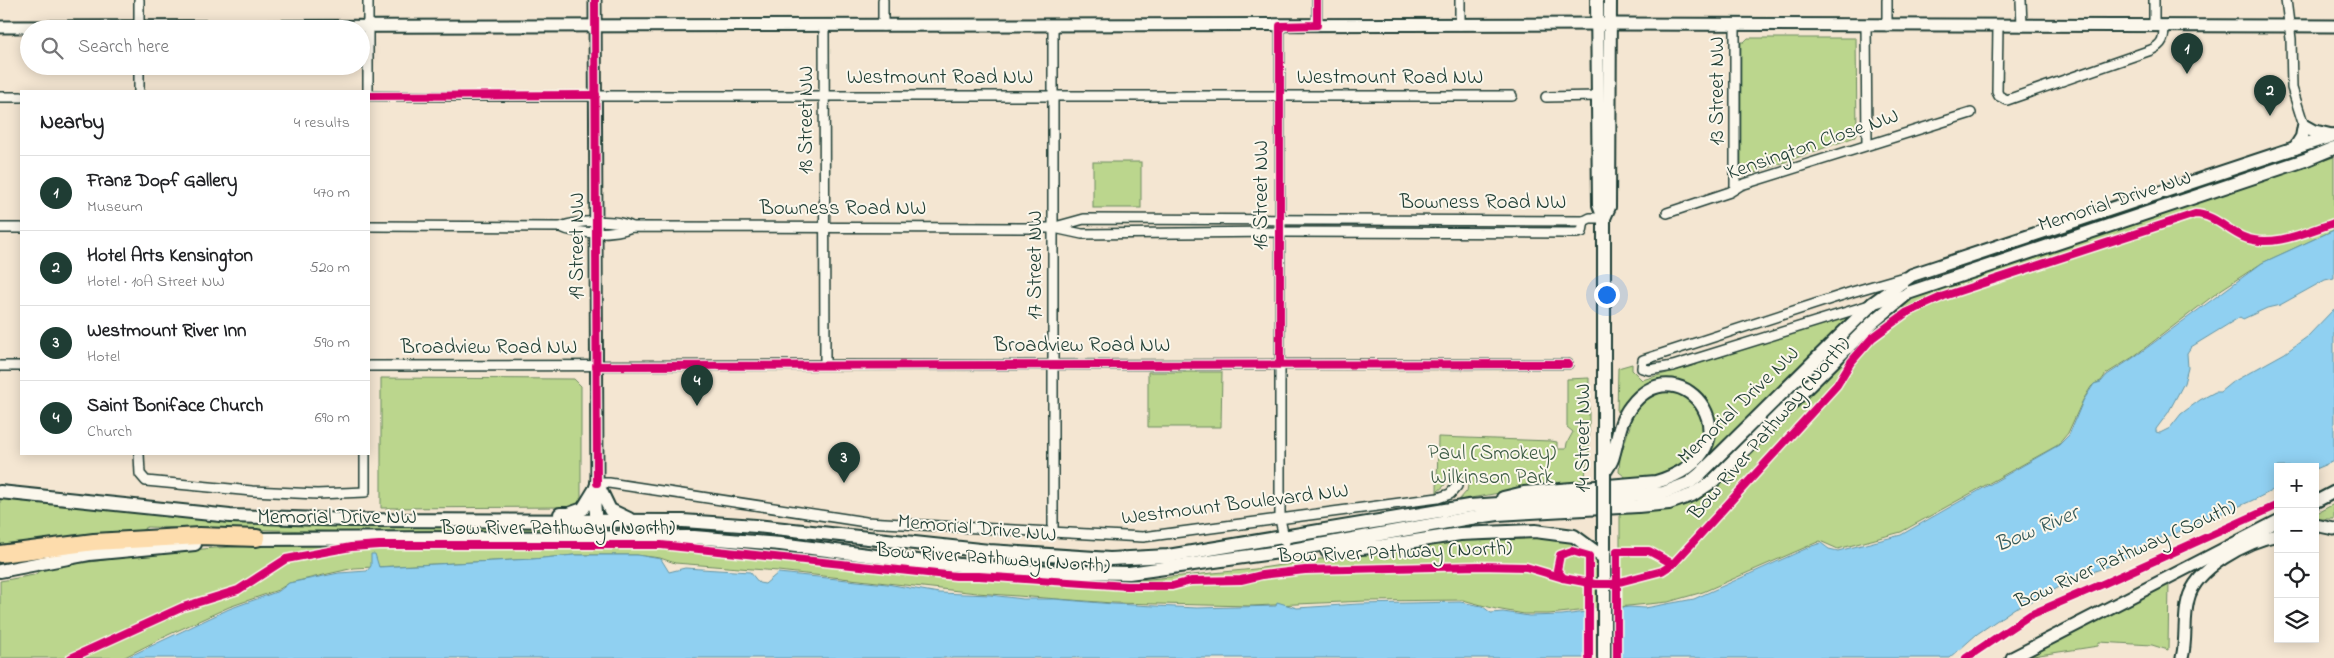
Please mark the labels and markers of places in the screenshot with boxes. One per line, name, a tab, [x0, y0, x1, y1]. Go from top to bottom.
pin: 1	[2171, 33, 2203, 74]
pin: 2	[2254, 75, 2286, 116]
pin: 4	[681, 365, 713, 406]
pin: 3	[828, 442, 860, 483]

